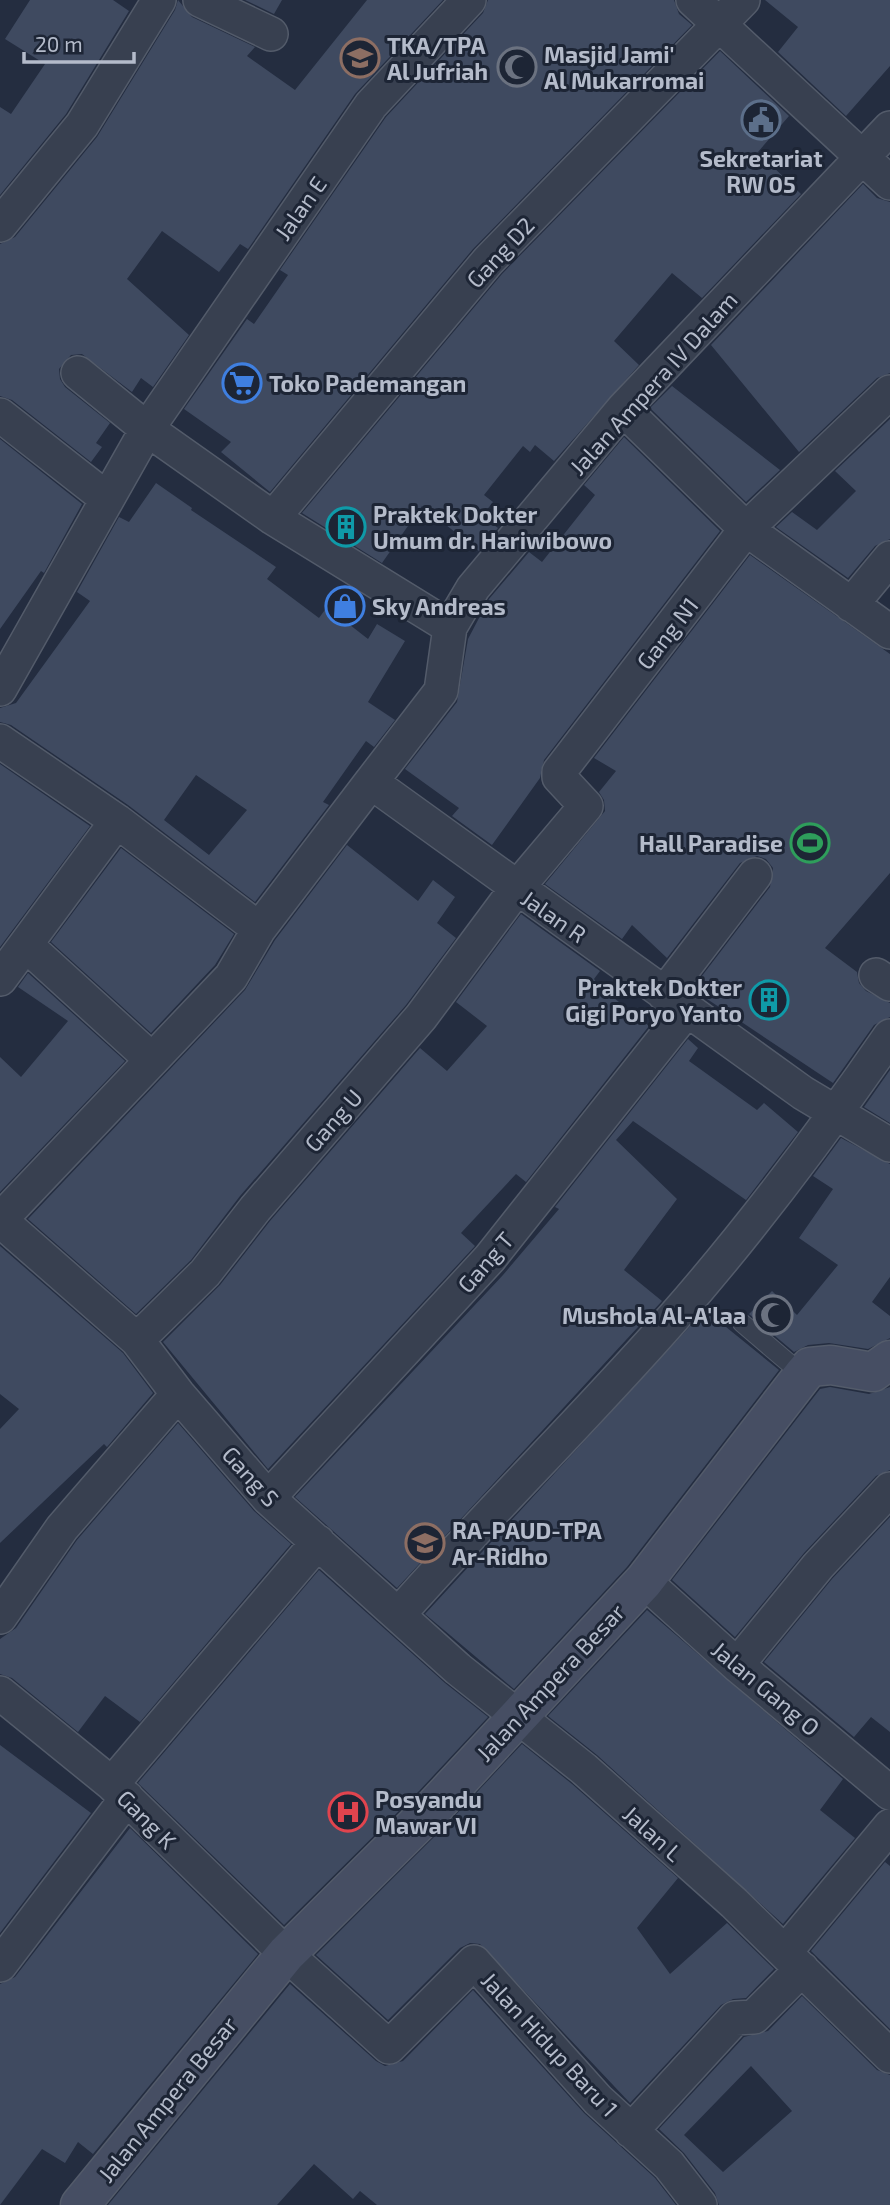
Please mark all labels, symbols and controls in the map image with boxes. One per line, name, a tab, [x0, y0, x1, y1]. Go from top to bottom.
scale bar	[24, 21, 135, 65]
text: 20 m	[35, 31, 83, 56]
place label: TKA/TPA Al Jufriah	[387, 31, 488, 85]
school or university icon: TKA/TPA Al Jufriah	[339, 37, 381, 79]
place label: Masjid Jami' Al Mukarromai	[544, 40, 704, 94]
mosque icon: Masjid Jami' Al Mukarromai	[496, 46, 538, 88]
public building icon: Sekretariat RW 05	[740, 99, 782, 141]
place label: Sekretariat RW 05	[699, 144, 823, 198]
street label: Jalan E	[268, 171, 332, 245]
street label: Gang D2	[460, 211, 540, 293]
street label: Jalan Ampera IV Dalam	[563, 286, 743, 480]
supermarket icon: Toko Pademangan	[221, 362, 263, 404]
place label: Toko Pademangan	[269, 369, 466, 397]
place label: Praktek Dokter Umum dr. Hariwibowo	[373, 500, 612, 554]
building icon: Praktek Dokter Umum dr. Hariwibowo	[325, 506, 367, 548]
shop icon: Sky Andreas	[324, 585, 366, 627]
street label: Gang N1	[630, 591, 704, 675]
place label: Sky Andreas	[372, 592, 506, 620]
sports icon: Hall Paradise	[789, 822, 831, 864]
place label: Hall Paradise	[639, 829, 783, 857]
street label: Jalan R	[516, 884, 592, 948]
place label: Praktek Dokter Gigi Poryo Yanto	[565, 973, 742, 1027]
building icon: Praktek Dokter Gigi Poryo Yanto	[748, 979, 790, 1021]
street label: Gang U	[298, 1083, 368, 1157]
street label: Gang T	[451, 1226, 519, 1298]
mosque icon: Mushola Al-A'laa	[752, 1294, 794, 1336]
place label: Mushola Al-A'laa	[562, 1301, 746, 1329]
street label: Gang S	[217, 1440, 285, 1512]
place label: RA-PAUD-TPA Ar-Ridho	[452, 1516, 602, 1570]
school or university icon: RA-PAUD-TPA Ar-Ridho	[404, 1522, 446, 1564]
street label: Jalan Ampera Besar	[470, 1597, 630, 1767]
street label: Jalan Gang O	[706, 1635, 826, 1741]
street label: Gang K	[112, 1784, 183, 1855]
place label: Posyandu Mawar VI	[375, 1785, 482, 1839]
hospital icon: Posyandu Mawar VI	[327, 1791, 369, 1833]
street label: Jalan L	[618, 1799, 689, 1867]
street label: Jalan Hidup Baru 1	[476, 1966, 624, 2122]
street label: Jalan Ampera Besar	[92, 2010, 242, 2188]

